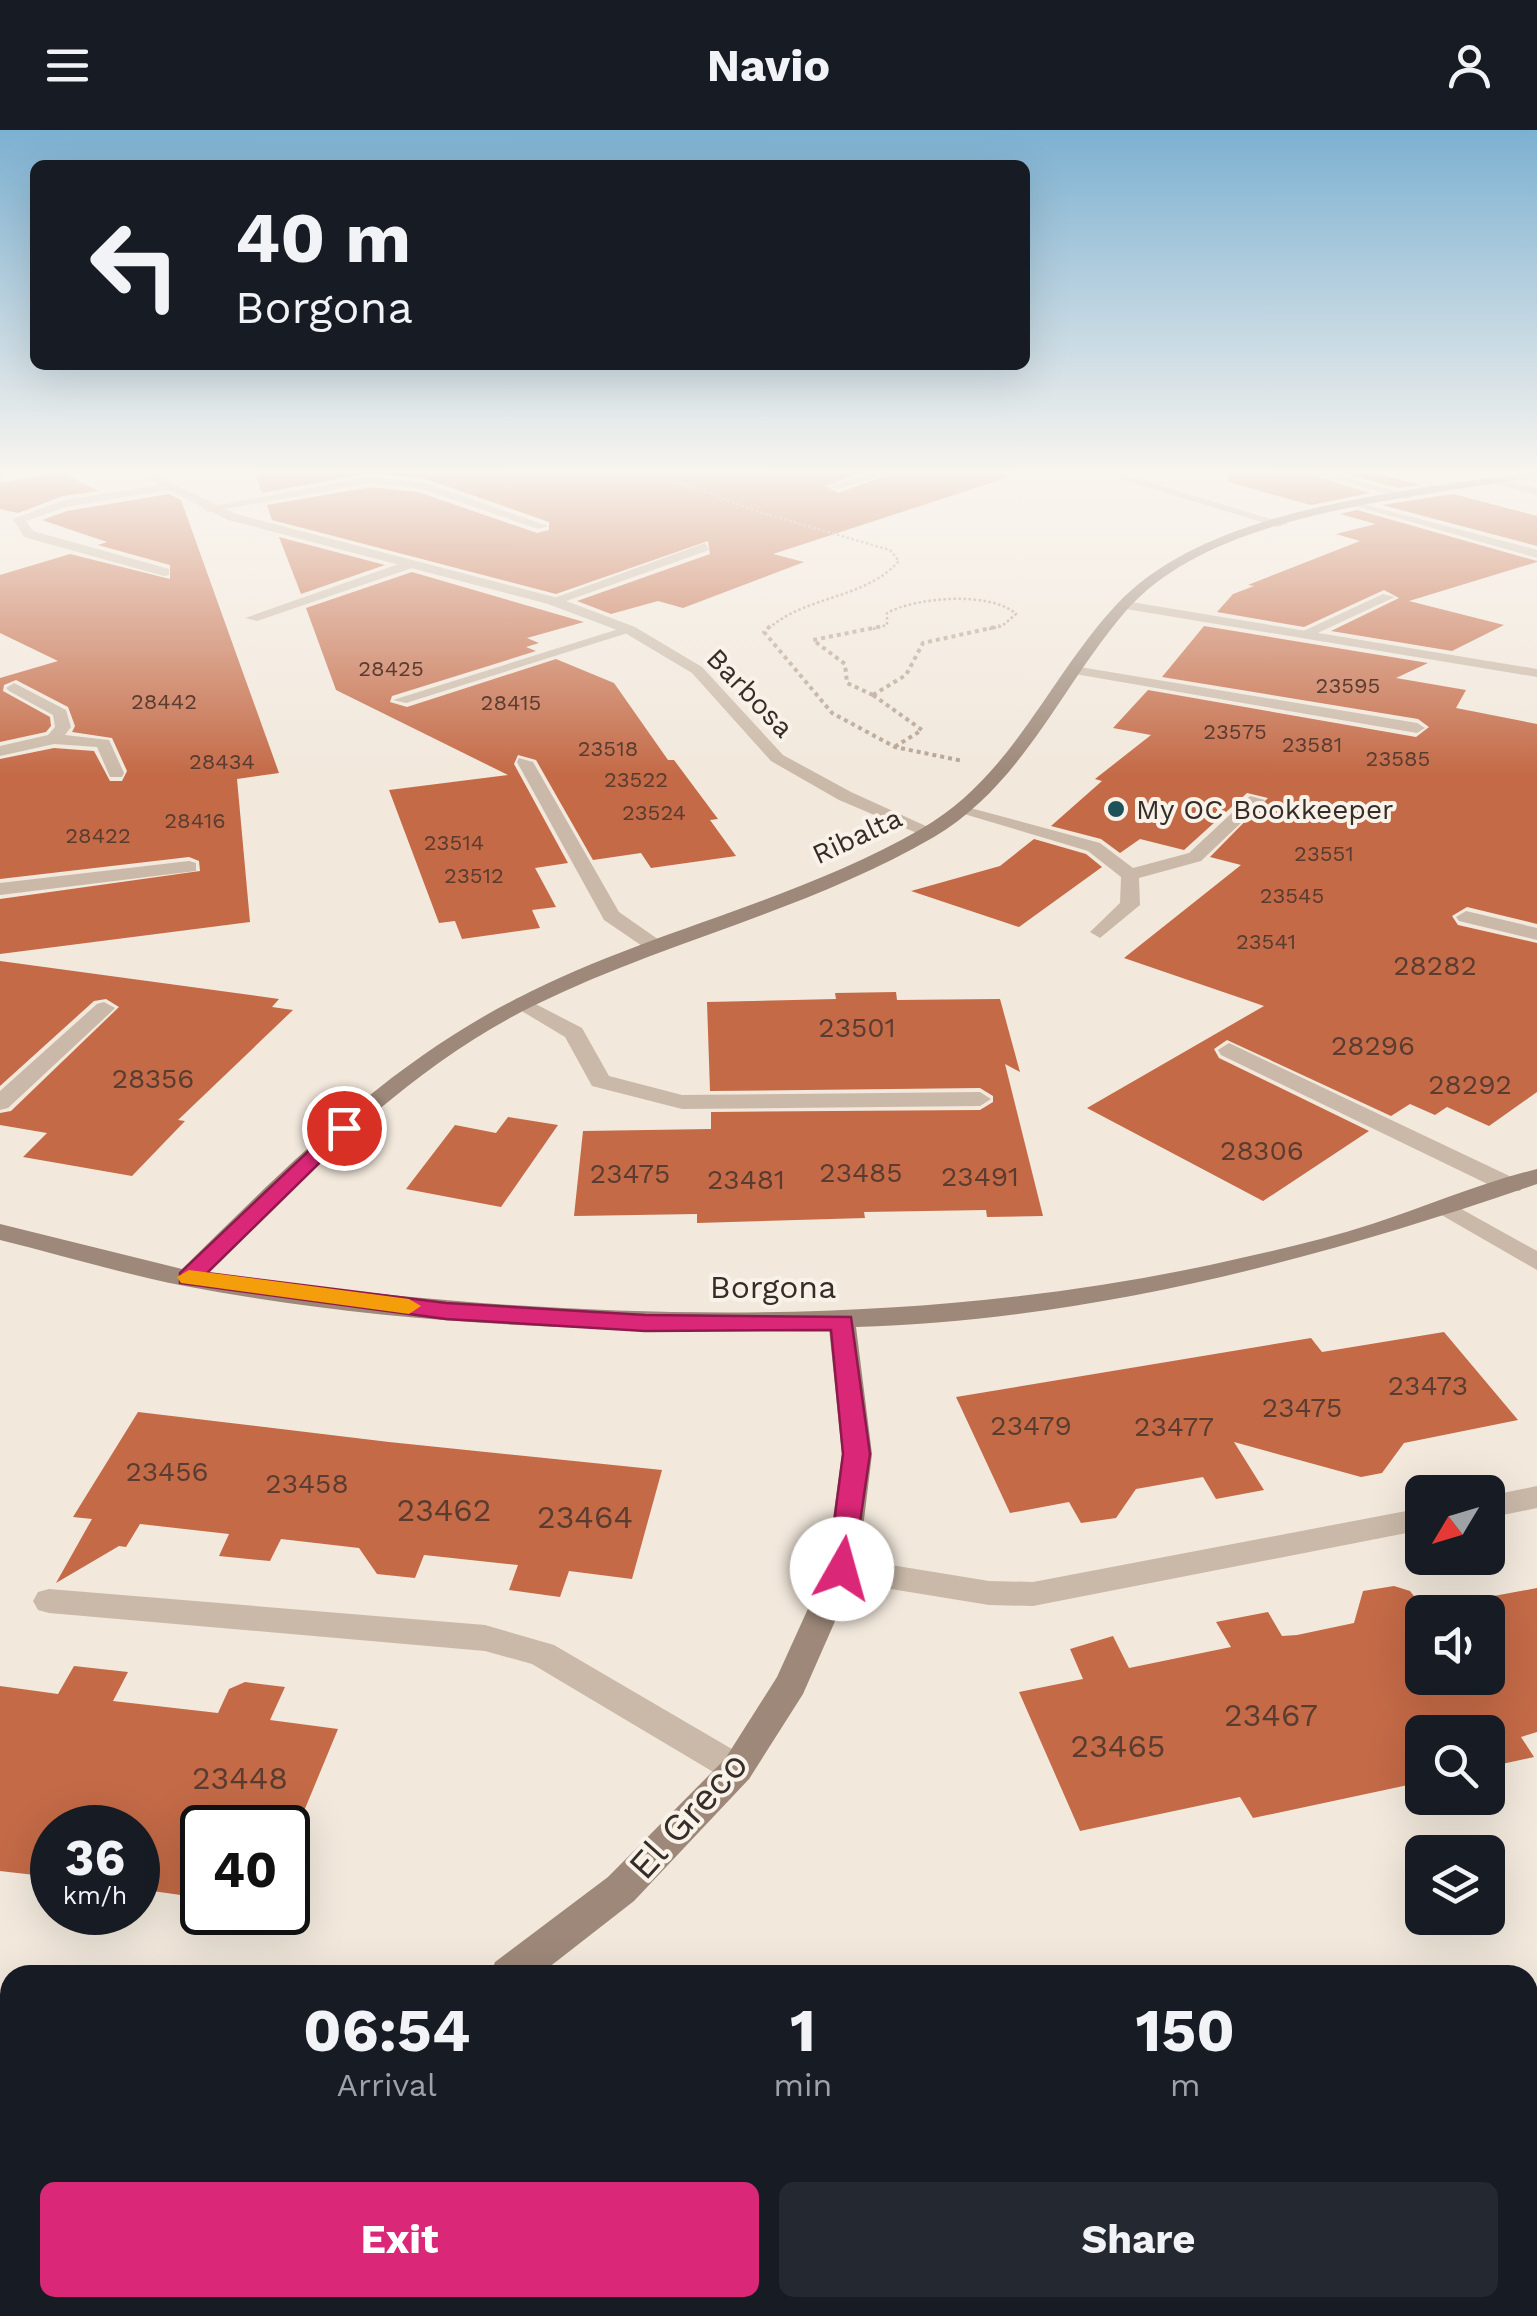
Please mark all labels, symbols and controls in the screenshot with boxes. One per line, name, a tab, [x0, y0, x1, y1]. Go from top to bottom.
icon: menu	[40, 38, 95, 93]
icon: person	[1442, 38, 1497, 93]
text: Navio	[707, 39, 830, 92]
text: 40 m	[235, 197, 411, 279]
icon: left	[70, 200, 200, 330]
text: Borgona	[235, 281, 413, 334]
street label: Barbosa	[700, 642, 800, 744]
house number: 28425	[358, 656, 424, 681]
house number: 23595	[1316, 673, 1380, 698]
house number: 28442	[131, 689, 197, 714]
house number: 28415	[481, 690, 541, 715]
house number: 23575	[1203, 719, 1267, 744]
house number: 23581	[1282, 732, 1342, 757]
house number: 23518	[578, 736, 638, 761]
house number: 23585	[1366, 746, 1430, 771]
house number: 28434	[189, 749, 255, 774]
house number: 23522	[604, 767, 668, 792]
place label: My OC Bookkeeper	[1136, 793, 1394, 826]
marker: My OC Bookkeeper	[1105, 798, 1127, 820]
house number: 23524	[622, 800, 686, 825]
street label: Ribalta	[807, 801, 907, 871]
house number: 28416	[164, 808, 226, 833]
house number: 28422	[65, 823, 131, 848]
house number: 23514	[424, 830, 484, 855]
house number: 23551	[1294, 841, 1354, 866]
house number: 23512	[444, 863, 504, 888]
house number: 23545	[1260, 883, 1324, 908]
house number: 23541	[1236, 929, 1296, 954]
house number: 28282	[1393, 949, 1477, 982]
house number: 23501	[818, 1011, 896, 1044]
house number: 28296	[1331, 1029, 1415, 1062]
house number: 28356	[112, 1062, 194, 1095]
house number: 28292	[1428, 1068, 1512, 1101]
pin	[302, 1086, 387, 1171]
icon: arrive	[317, 1101, 372, 1156]
house number: 28306	[1220, 1134, 1304, 1167]
house number: 23485	[819, 1156, 903, 1189]
house number: 23475	[590, 1157, 670, 1190]
house number: 23491	[941, 1160, 1019, 1193]
house number: 23481	[707, 1163, 785, 1196]
street label: Borgona	[710, 1268, 836, 1306]
house number: 23473	[1388, 1369, 1468, 1402]
house number: 23475	[1262, 1391, 1342, 1424]
house number: 23479	[990, 1409, 1072, 1442]
house number: 23477	[1134, 1410, 1214, 1443]
house number: 23456	[125, 1455, 209, 1488]
house number: 23458	[265, 1467, 349, 1500]
north arrow	[1405, 1475, 1505, 1575]
map controls	[1405, 1475, 1505, 1935]
house number: 23462	[397, 1491, 491, 1529]
house number: 23464	[537, 1498, 633, 1536]
position arrow	[790, 1517, 894, 1621]
button: sound	[1405, 1595, 1505, 1695]
house number: 23467	[1224, 1696, 1318, 1734]
button: search	[1405, 1715, 1505, 1815]
house number: 23465	[1071, 1727, 1165, 1765]
street label: El Greco	[619, 1742, 757, 1888]
house number: 23448	[192, 1759, 288, 1797]
speed limit sign: 40	[180, 1805, 310, 1935]
text: 36	[65, 1828, 125, 1887]
button: layers	[1405, 1835, 1505, 1935]
text: km/h	[63, 1881, 127, 1910]
text: 06:54	[303, 1995, 471, 2066]
text: 1	[790, 1995, 816, 2066]
text: 150	[1135, 1995, 1235, 2066]
text: Arrival	[337, 2066, 437, 2104]
text: min	[774, 2066, 832, 2104]
text: m	[1170, 2066, 1200, 2104]
button: Exit	[40, 2182, 759, 2297]
button: Share	[779, 2182, 1498, 2297]

